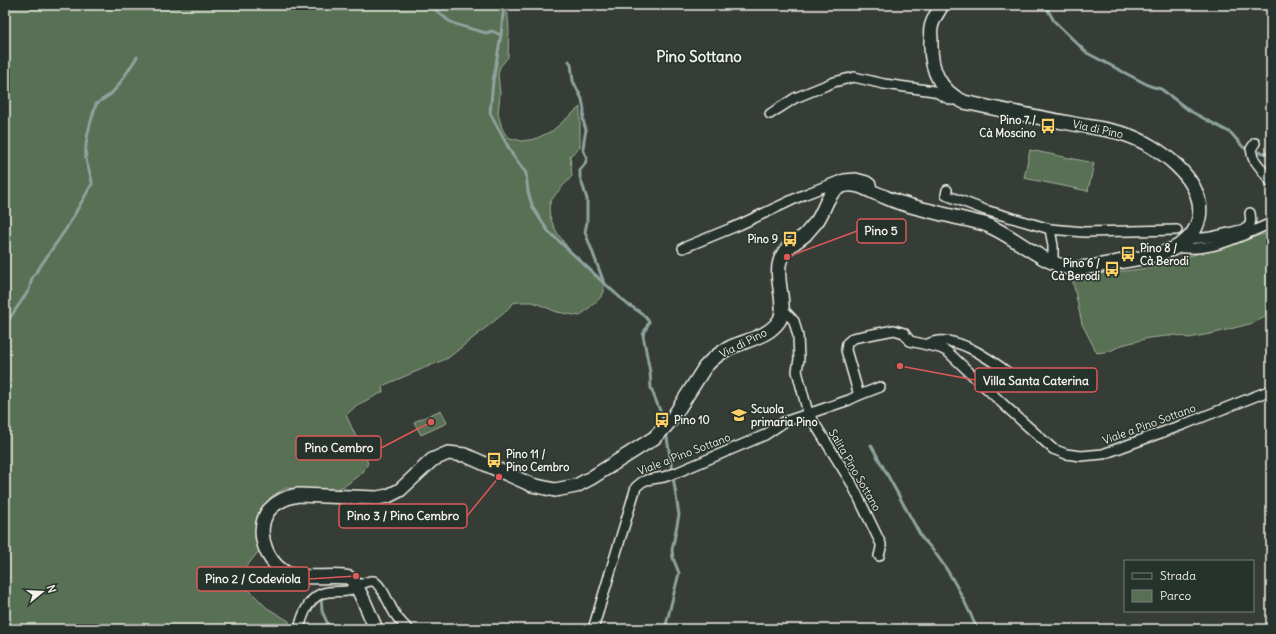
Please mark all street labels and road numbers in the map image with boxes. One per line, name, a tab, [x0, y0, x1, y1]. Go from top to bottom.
street label: Via di Pino	[1071, 117, 1125, 141]
street label: Via di Pino	[717, 325, 769, 361]
street label: Viale a Pino Sottano	[1100, 401, 1198, 447]
street label: Salita Pino Sottano	[826, 426, 884, 514]
street label: Viale a Pino Sottano	[636, 430, 732, 478]

